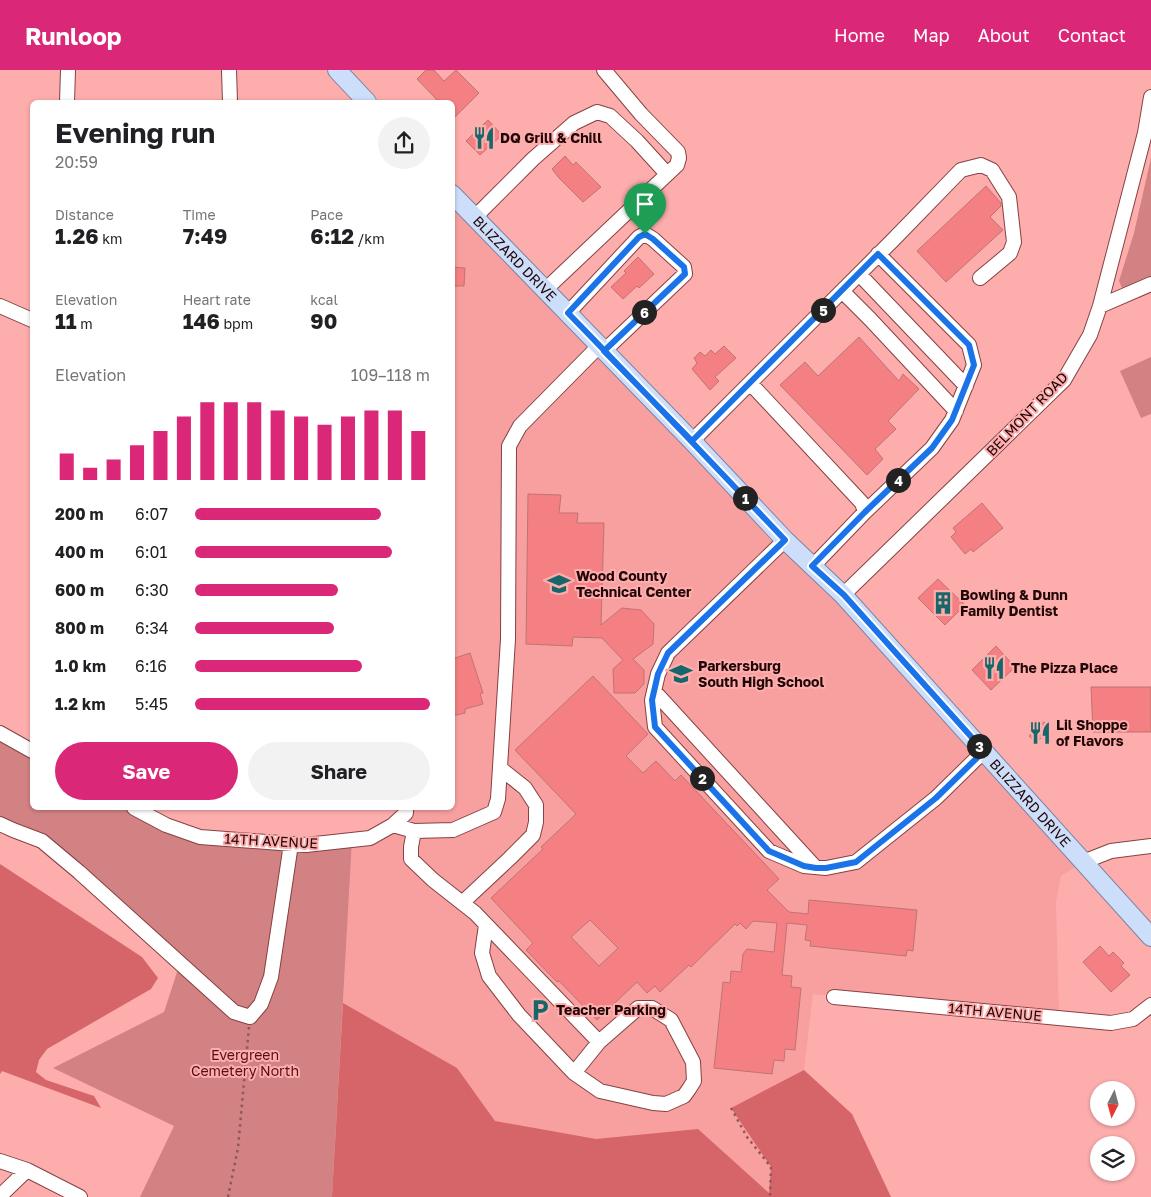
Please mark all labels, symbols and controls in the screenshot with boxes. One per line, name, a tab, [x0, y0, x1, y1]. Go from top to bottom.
text: Runloop	[25, 21, 122, 50]
text: Home	[834, 24, 885, 46]
text: Map	[913, 24, 950, 46]
text: About	[978, 24, 1030, 46]
text: Contact	[1058, 24, 1126, 46]
text: Evening run	[55, 116, 215, 149]
button: share	[378, 117, 430, 169]
restaurant icon: DQ Grill & Chill	[471, 125, 497, 151]
place label: DQ Grill & Chill	[500, 129, 602, 146]
text: 20:59	[55, 152, 98, 172]
pin	[624, 183, 666, 234]
icon: arrive	[631, 190, 659, 218]
text: Distance	[55, 206, 114, 223]
text: Time	[183, 206, 216, 223]
text: Pace	[310, 206, 343, 223]
street label: BLIZZARD DRIVE	[470, 212, 560, 305]
text: 1.26	[55, 223, 99, 249]
text: 7:49	[183, 223, 227, 249]
text: 6:12	[310, 223, 354, 249]
text: km	[99, 230, 123, 247]
text: /km	[354, 230, 385, 247]
text: Elevation	[55, 291, 117, 308]
text: Heart rate	[183, 291, 251, 308]
text: kcal	[310, 291, 338, 308]
pin: 5	[810, 298, 836, 322]
pin: 6	[632, 300, 656, 324]
text: 5	[819, 302, 828, 319]
text: 6	[640, 304, 649, 321]
text: 11	[55, 308, 77, 334]
text: 146	[183, 308, 220, 334]
text: 90	[310, 308, 337, 334]
text: m	[77, 315, 93, 332]
text: bpm	[220, 315, 253, 332]
text: Elevation	[55, 365, 126, 385]
text: 109–118 m	[351, 365, 430, 385]
street label: BELMONT ROAD	[982, 368, 1071, 459]
pin: 4	[886, 468, 910, 492]
text: 4	[894, 472, 903, 489]
pin: 1	[732, 486, 758, 510]
text: 1	[742, 490, 749, 507]
text: 200 m	[55, 504, 104, 524]
text: 6:07	[135, 504, 168, 524]
text: 400 m	[55, 542, 104, 562]
text: 6:01	[135, 542, 167, 562]
place label: Wood County Technical Center	[576, 567, 692, 600]
school or university icon: Wood County Technical Center	[546, 571, 572, 597]
text: 600 m	[55, 580, 104, 600]
text: 6:30	[135, 580, 169, 600]
place label: Bowling & Dunn Family Dentist	[960, 586, 1068, 619]
building icon: Bowling & Dunn Family Dentist	[930, 590, 956, 616]
text: 800 m	[55, 618, 104, 638]
text: 6:34	[135, 618, 169, 638]
restaurant icon: The Pizza Place	[981, 655, 1007, 681]
text: 1.0 km	[55, 656, 106, 676]
text: 6:16	[135, 656, 167, 676]
place label: Parkersburg South High School	[698, 657, 824, 690]
place label: The Pizza Place	[1011, 659, 1118, 676]
school or university icon: Parkersburg South High School	[668, 661, 694, 687]
text: 1.2 km	[55, 694, 105, 714]
text: 5:45	[135, 694, 168, 714]
place label: Lil Shoppe of Flavors	[1056, 716, 1128, 749]
restaurant icon: Lil Shoppe of Flavors	[1027, 720, 1053, 746]
pin: 3	[966, 734, 992, 758]
text: 3	[975, 738, 984, 755]
button: Save	[55, 742, 238, 800]
button: Share	[248, 742, 430, 800]
street label: BLIZZARD DRIVE	[987, 755, 1075, 850]
pin: 2	[690, 766, 714, 790]
text: 2	[698, 770, 707, 787]
street label: 14TH AVENUE	[224, 830, 318, 851]
parking icon: Teacher Parking	[527, 997, 553, 1023]
street label: 14TH AVENUE	[948, 999, 1042, 1024]
place label: Teacher Parking	[556, 1001, 666, 1018]
park label: Evergreen Cemetery North	[191, 1046, 299, 1079]
north arrow	[1090, 1081, 1135, 1126]
map controls	[1090, 1081, 1135, 1181]
button: layers	[1090, 1136, 1135, 1181]

